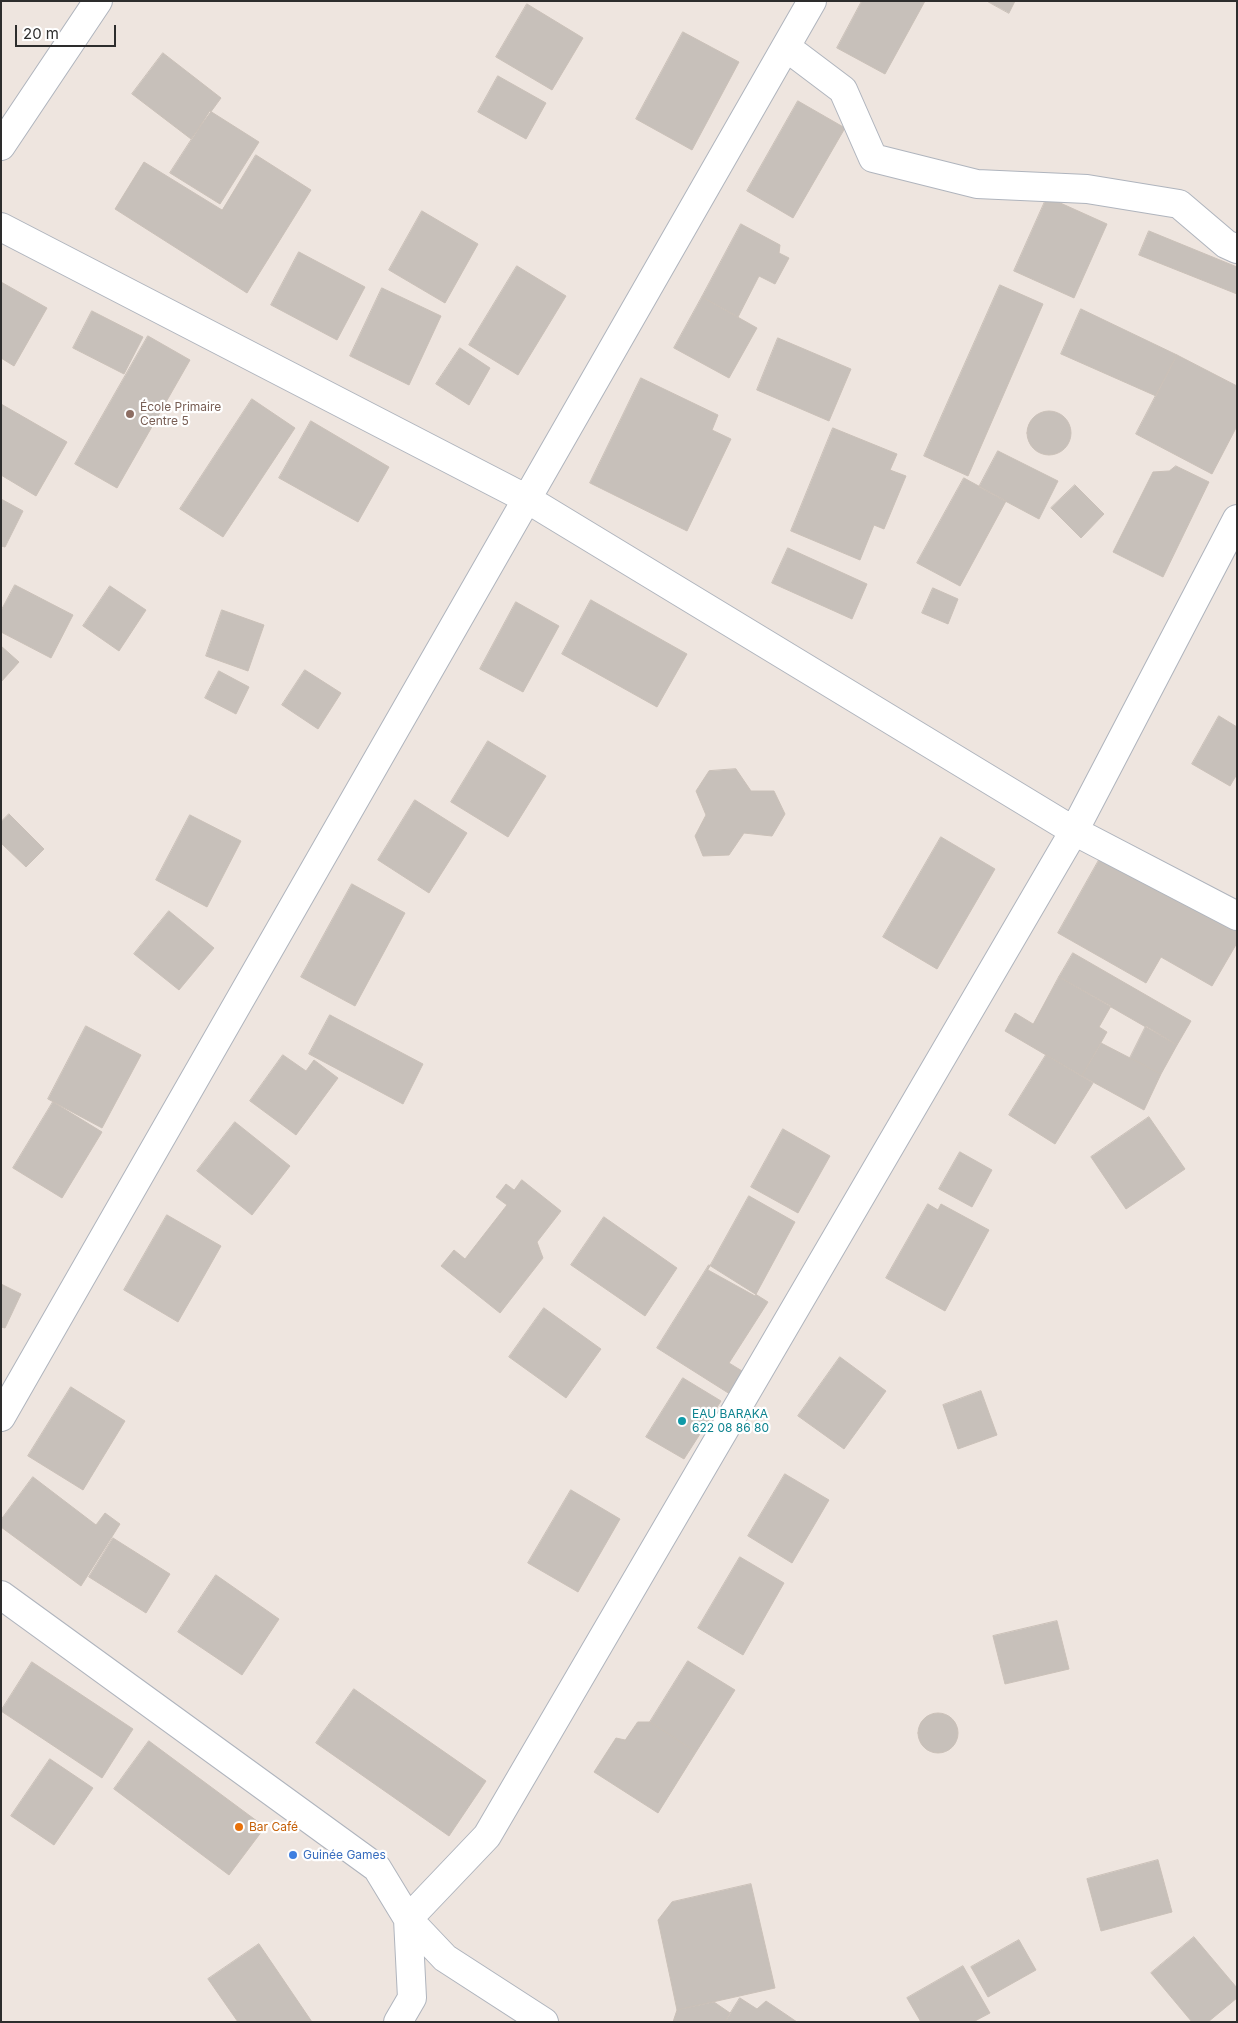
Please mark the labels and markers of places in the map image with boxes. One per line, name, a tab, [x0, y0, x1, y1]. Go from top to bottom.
place label: École Primaire Centre 5	[140, 400, 221, 428]
marker: École Primaire Centre 5	[124, 408, 136, 420]
place label: EAU BARAKA 622 08 86 80	[692, 1407, 769, 1435]
marker: EAU BARAKA 622 08 86 80	[676, 1415, 688, 1427]
place label: Bar Café	[249, 1820, 298, 1834]
marker: Bar Café	[233, 1821, 245, 1833]
place label: Guinée Games	[303, 1848, 386, 1862]
marker: Guinée Games	[287, 1849, 299, 1861]

